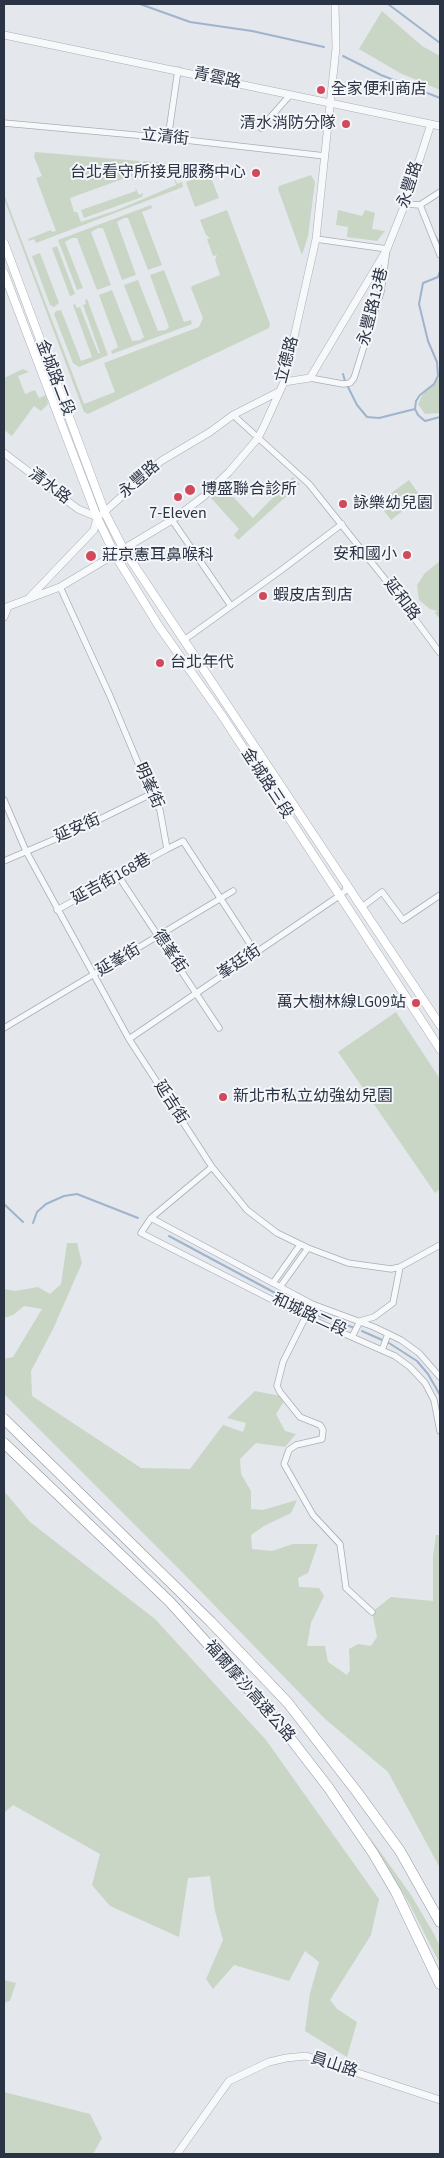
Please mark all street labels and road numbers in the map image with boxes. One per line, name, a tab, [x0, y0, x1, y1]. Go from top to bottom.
street label: 青雲路	[192, 65, 242, 93]
street label: 立清街	[140, 126, 190, 150]
street label: 永豐路	[394, 159, 428, 211]
street label: 永豐路13巷	[355, 266, 393, 348]
street label: 立德路	[273, 334, 303, 386]
street label: 金城路二段	[31, 337, 77, 419]
street label: 永豐路	[116, 457, 164, 503]
street label: 清水路	[24, 465, 74, 509]
street label: 延和路	[379, 575, 423, 625]
street label: 金城路三段	[236, 745, 296, 823]
street label: 明峯街	[129, 760, 167, 812]
street label: 延安街	[52, 810, 104, 848]
street label: 延吉街168巷	[69, 850, 155, 910]
street label: 德峯街	[148, 927, 190, 977]
street label: 延峯街	[93, 940, 145, 982]
street label: 峯廷街	[215, 942, 265, 984]
street label: 延吉街	[149, 1078, 191, 1128]
street label: 和城路二段	[269, 1290, 349, 1342]
street label: 福爾摩沙高速公路	[200, 1637, 298, 1747]
street label: 員山路	[308, 2049, 360, 2083]

